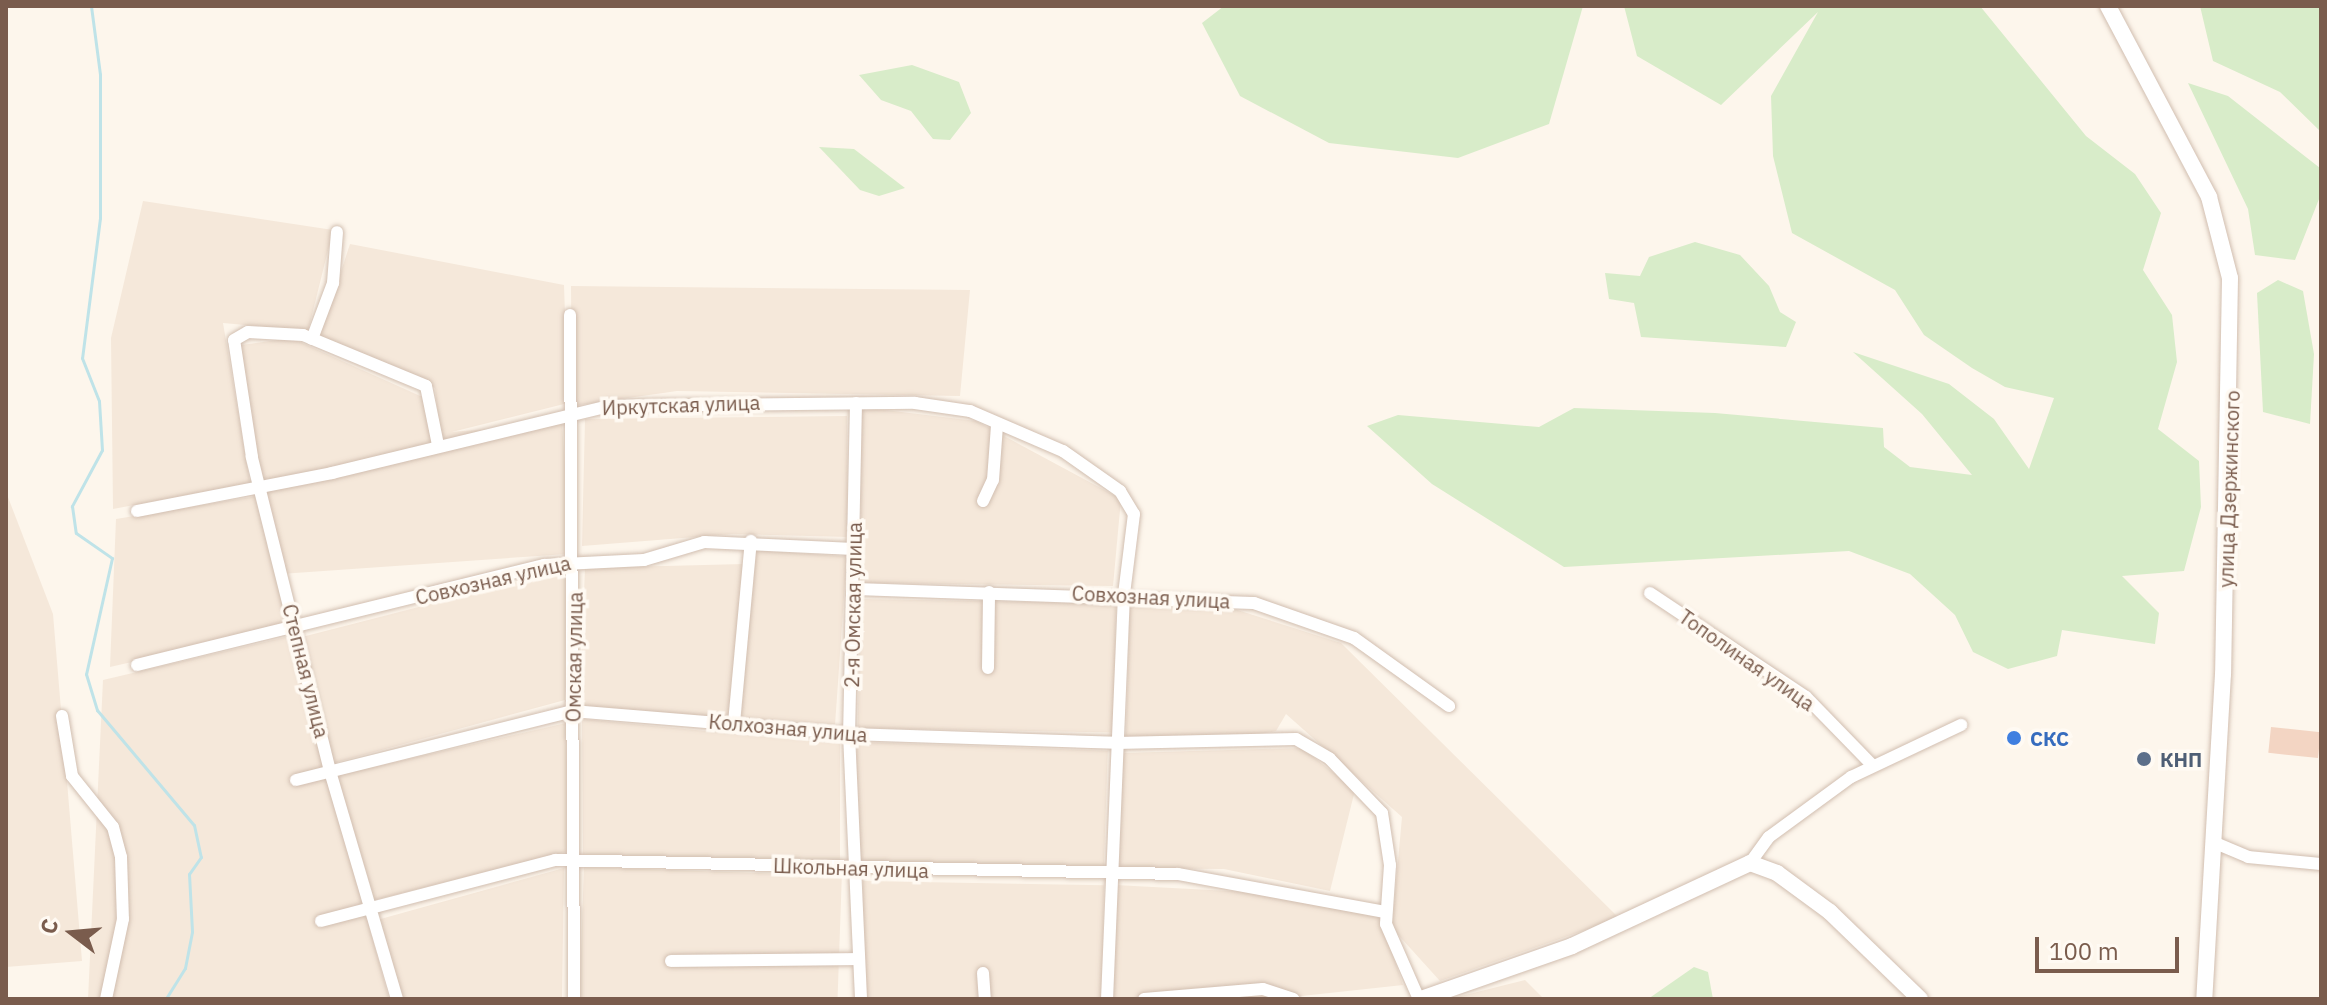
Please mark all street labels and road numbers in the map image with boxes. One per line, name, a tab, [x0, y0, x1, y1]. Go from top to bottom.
street label: Иркутская улица	[601, 390, 761, 420]
street label: улица Дзержинского	[2214, 390, 2244, 588]
street label: 2-я Омская улица	[840, 522, 866, 688]
street label: Совхозная улица	[413, 550, 573, 610]
street label: Совхозная улица	[1071, 581, 1231, 613]
street label: Омская улица	[561, 592, 587, 722]
street label: Степная улица	[278, 601, 334, 741]
street label: Тополиная улица	[1674, 604, 1820, 716]
street label: Колхозная улица	[708, 709, 868, 747]
street label: Школьная улица	[773, 853, 929, 883]

